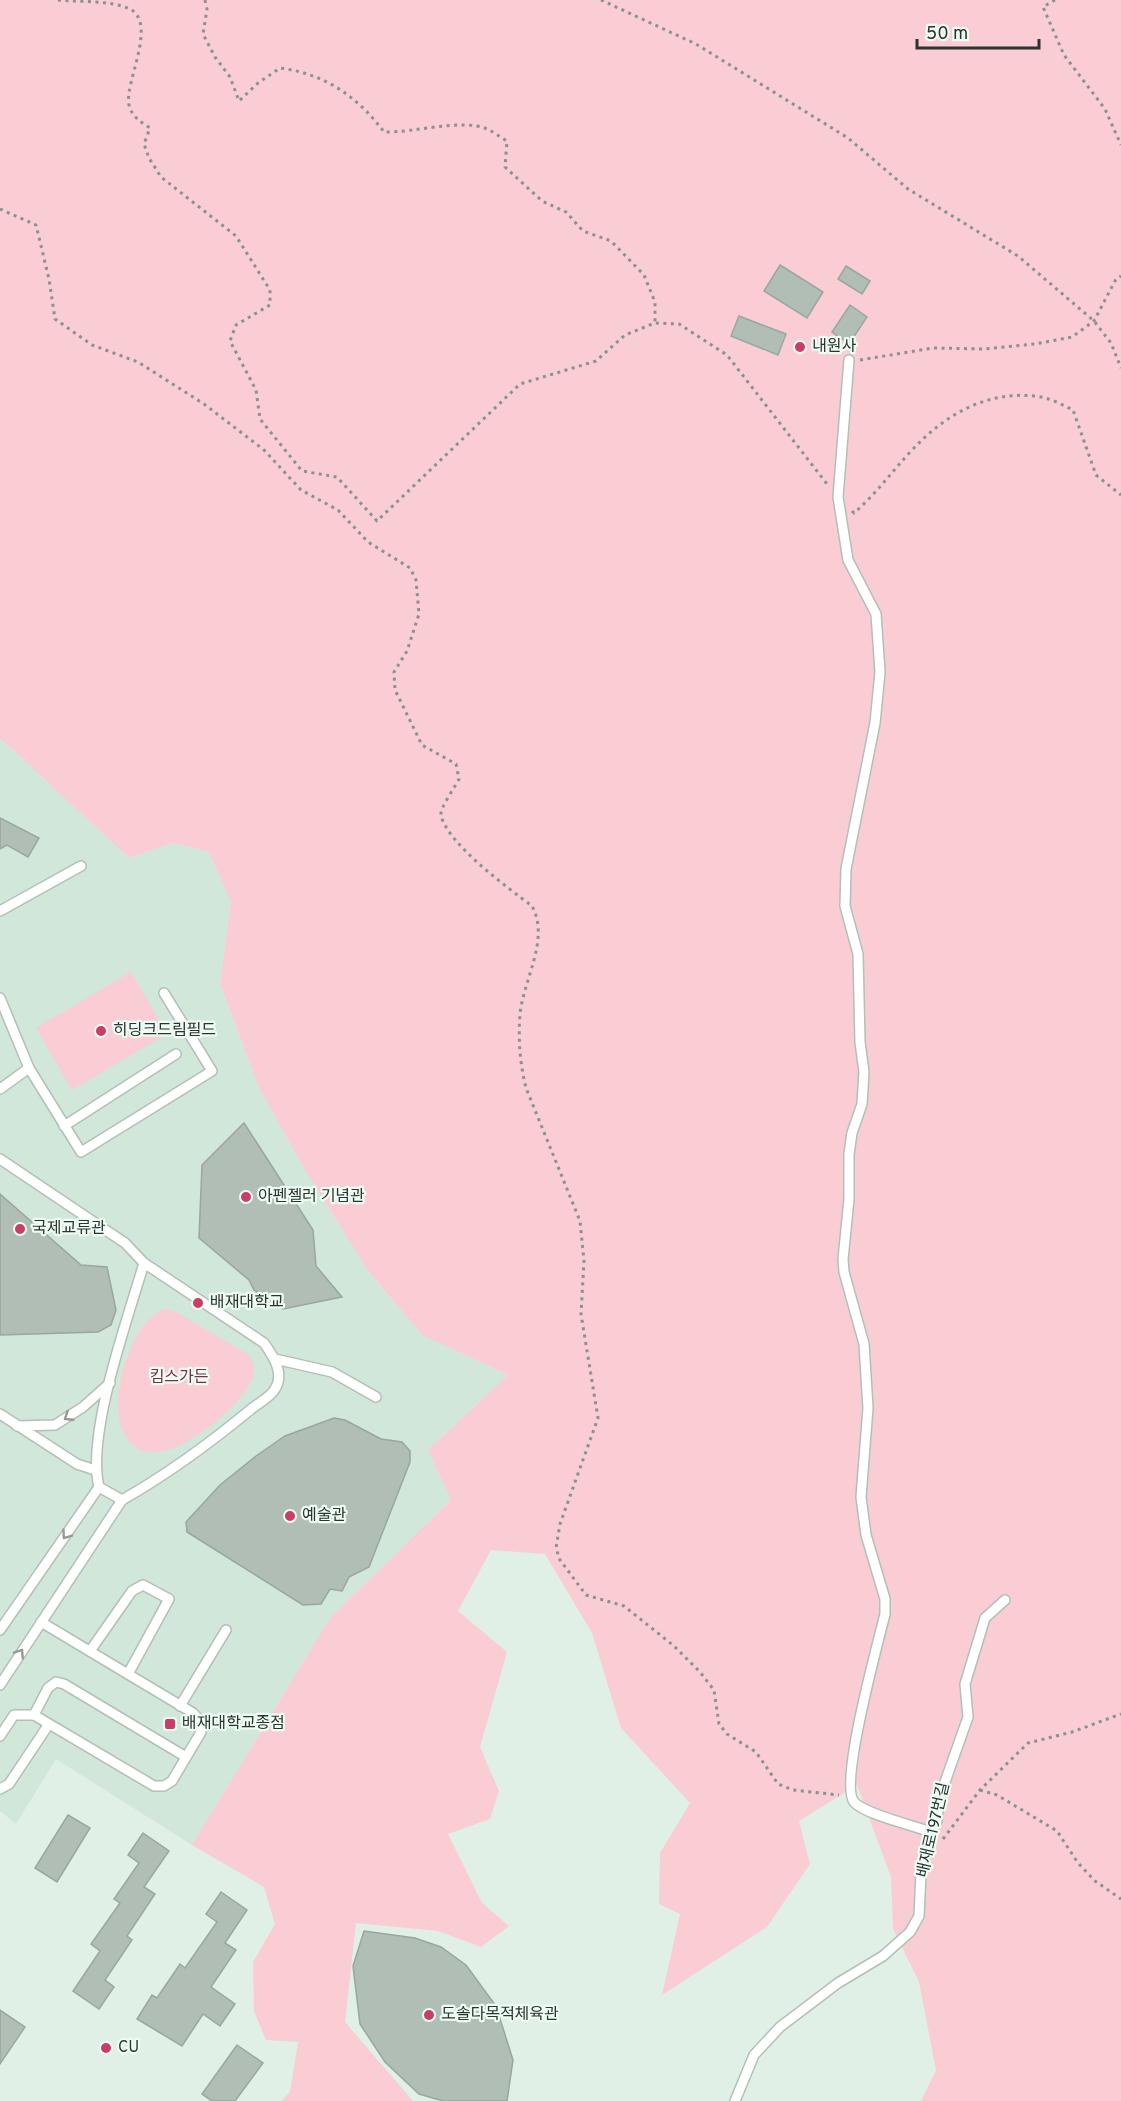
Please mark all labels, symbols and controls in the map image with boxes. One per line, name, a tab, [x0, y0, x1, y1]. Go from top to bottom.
scale bar	[917, 12, 1038, 50]
text: 50 m	[926, 23, 968, 46]
place label: 내원사	[812, 337, 856, 357]
marker: 내원사	[793, 340, 807, 354]
place label: 히딩크드림필드	[113, 1021, 216, 1041]
marker: 히딩크드림필드	[94, 1024, 108, 1038]
place label: 아펜젤러 기념관	[258, 1187, 365, 1207]
marker: 아펜젤러 기념관	[239, 1190, 253, 1204]
place label: 국제교류관	[32, 1219, 106, 1239]
marker: 국제교류관	[13, 1222, 27, 1236]
place label: 배재대학교	[210, 1293, 284, 1313]
marker: 배재대학교	[191, 1296, 205, 1310]
park label: 킴스가든	[150, 1368, 208, 1388]
one-way arrow	[64, 1409, 74, 1421]
place label: 예술관	[302, 1506, 346, 1526]
marker: 예술관	[283, 1509, 297, 1523]
one-way arrow	[62, 1528, 73, 1539]
one-way arrow	[13, 1649, 25, 1659]
place label: 배재대학교종점	[182, 1714, 285, 1734]
marker: 배재대학교종점	[163, 1717, 177, 1731]
street label: 배재로197번길	[913, 1780, 955, 1880]
place label: 도솔다목적체육관	[441, 2005, 559, 2025]
marker: 도솔다목적체육관	[422, 2008, 436, 2022]
place label: CU	[118, 2038, 139, 2058]
marker: CU	[99, 2041, 113, 2055]

